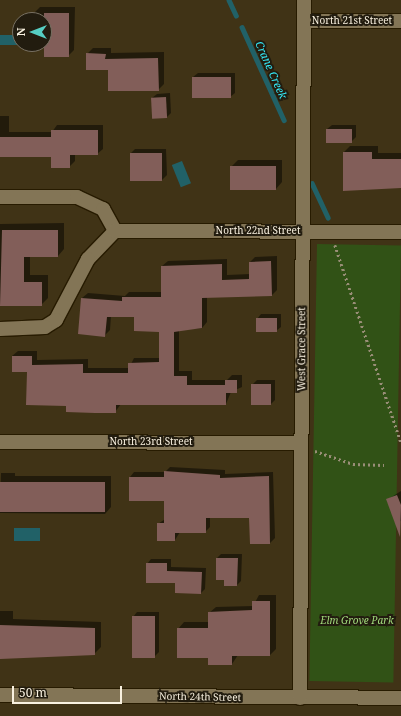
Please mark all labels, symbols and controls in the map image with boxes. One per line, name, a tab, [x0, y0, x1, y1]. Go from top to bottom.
north arrow	[12, 12, 52, 52]
street label: North 21st Street	[312, 15, 392, 27]
text: N	[13, 28, 28, 36]
water label: Crane Creek	[252, 39, 290, 101]
street label: North 22nd Street	[216, 225, 300, 237]
street label: West Grace Street	[296, 307, 308, 391]
street label: North 23rd Street	[109, 436, 193, 448]
park label: Elm Grove Park	[320, 615, 394, 627]
scale bar	[14, 678, 124, 704]
text: 50 m	[19, 684, 47, 701]
street label: North 24th Street	[159, 690, 241, 704]

